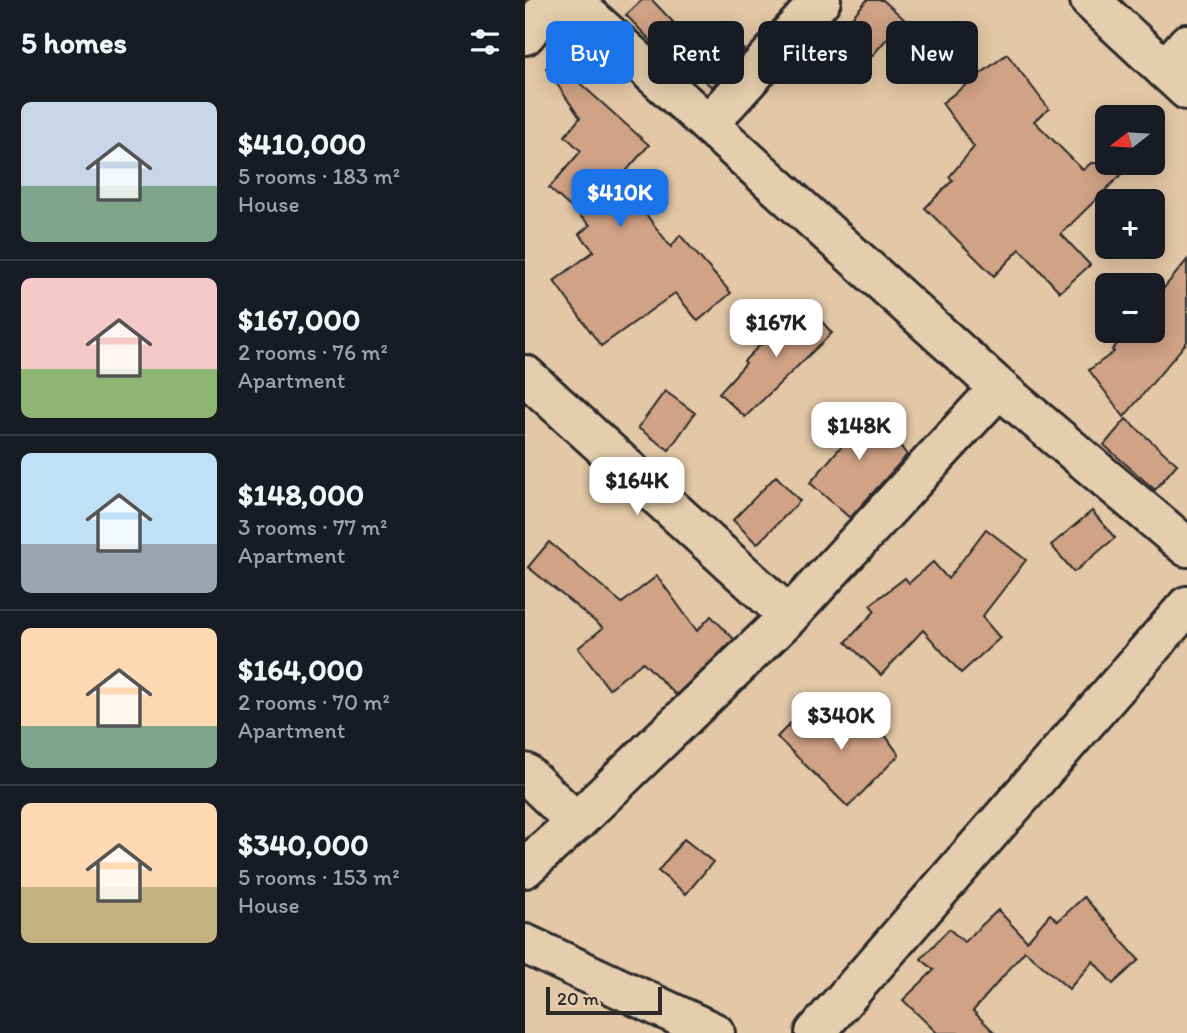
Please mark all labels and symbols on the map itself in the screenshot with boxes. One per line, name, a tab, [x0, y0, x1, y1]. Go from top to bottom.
north arrow	[1095, 105, 1165, 175]
pin: $410K	[571, 170, 669, 229]
pin: $167K	[727, 300, 825, 359]
pin: $148K	[810, 402, 908, 462]
pin: $164K	[588, 458, 686, 517]
pin: $340K	[792, 692, 890, 752]
scale bar	[546, 984, 661, 1016]

